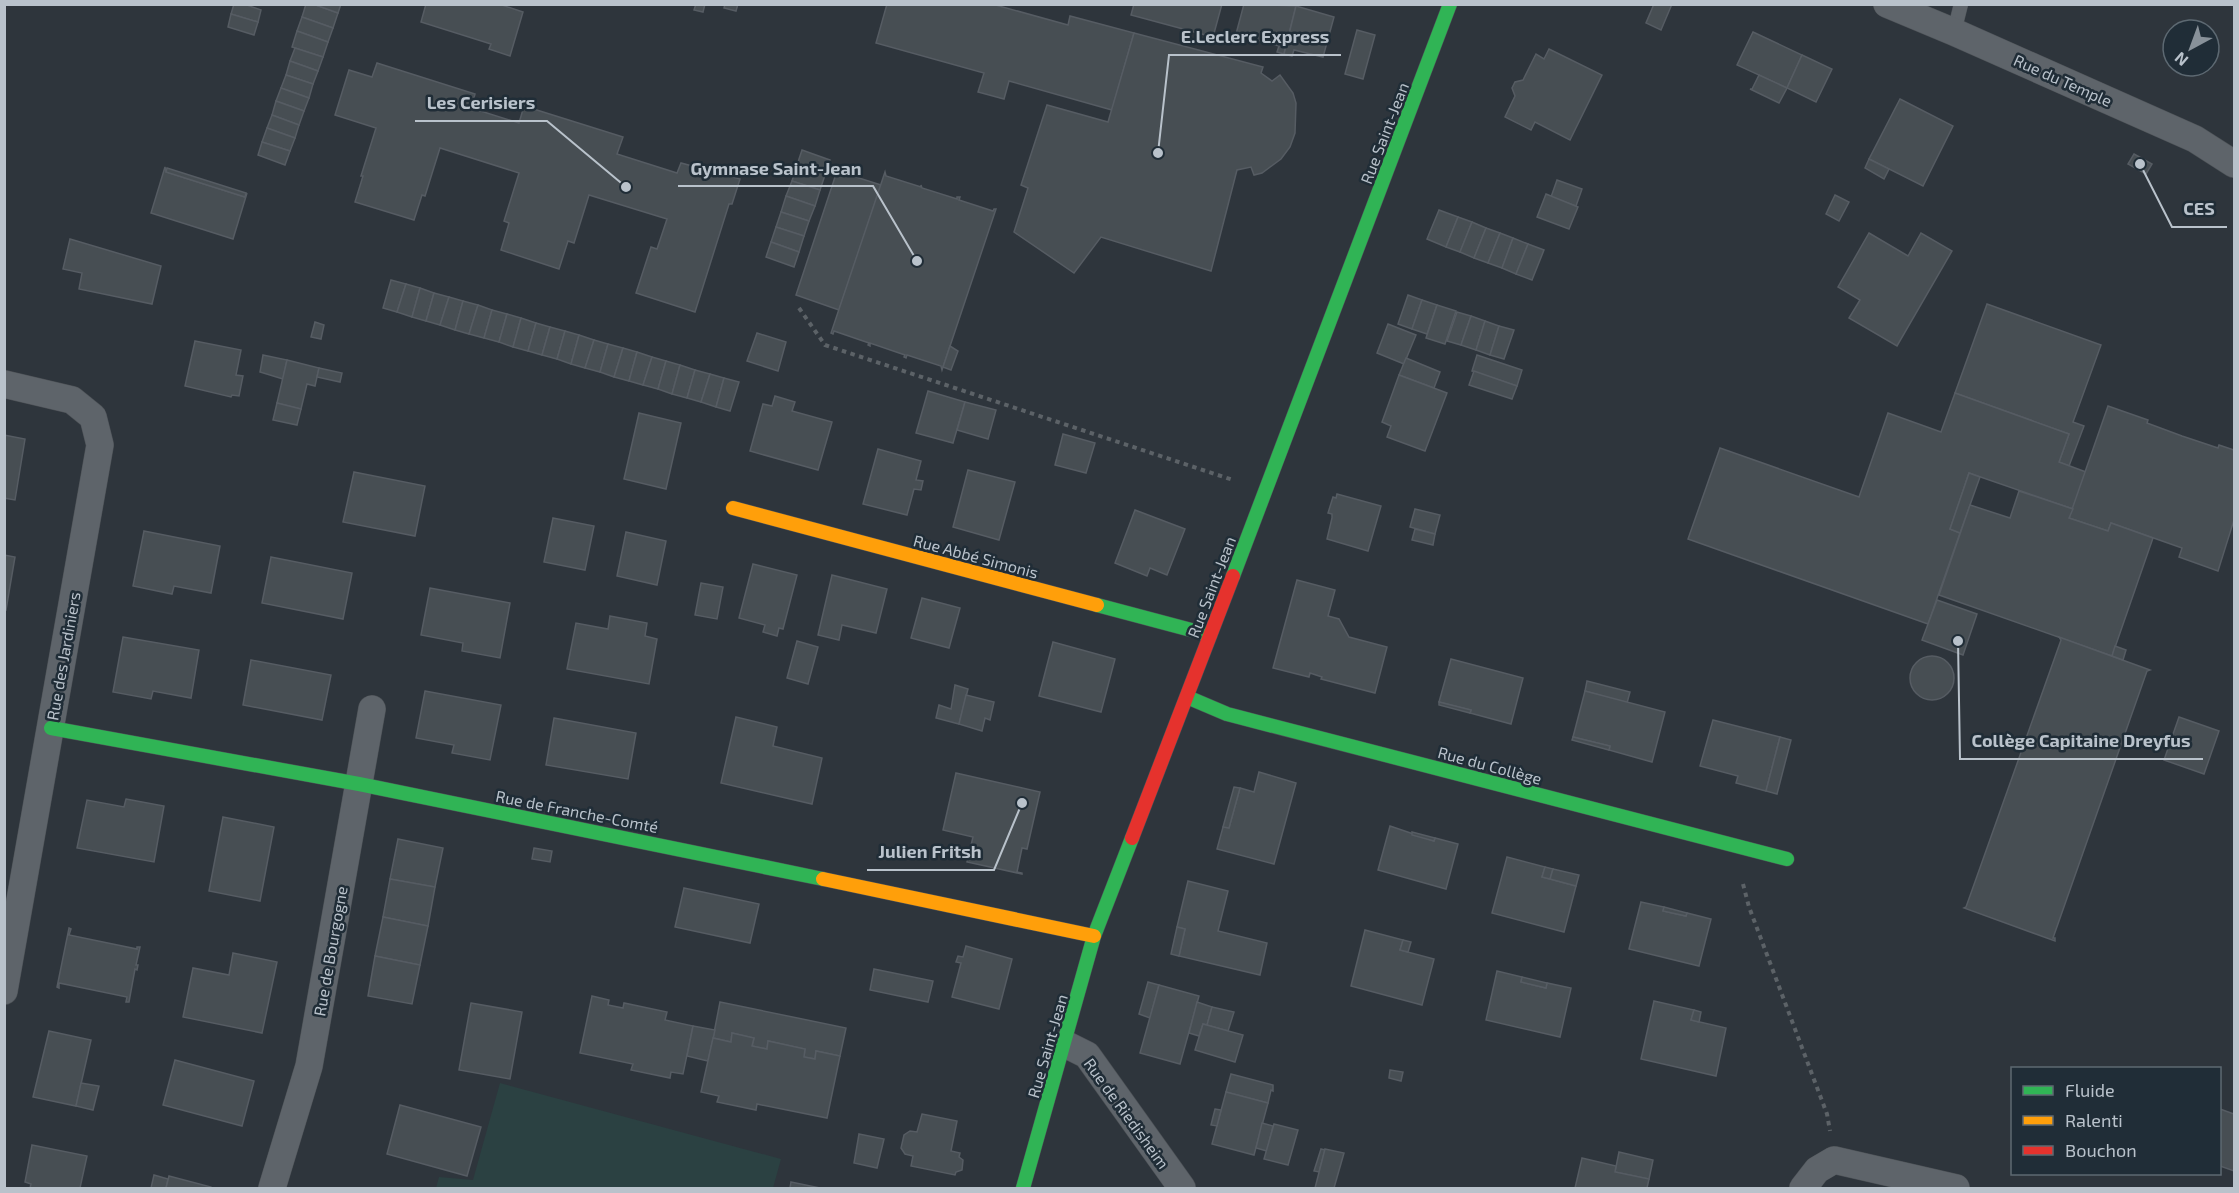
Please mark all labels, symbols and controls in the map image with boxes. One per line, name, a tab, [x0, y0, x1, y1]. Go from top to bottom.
north arrow	[2161, 18, 2221, 78]
callout: E.Leclerc Express	[1169, 19, 1341, 55]
text: E.Leclerc Express	[1181, 25, 1329, 47]
text: N	[2170, 49, 2191, 71]
street label: Rue du Temple	[2011, 50, 2115, 110]
street label: Rue Saint-Jean	[1356, 80, 1412, 186]
callout: Les Cerisiers	[415, 85, 547, 121]
text: Les Cerisiers	[427, 91, 535, 113]
callout: Gymnase Saint-Jean	[678, 150, 873, 186]
text: Gymnase Saint-Jean	[690, 157, 862, 179]
callout: CES	[2172, 191, 2227, 227]
text: CES	[2183, 197, 2215, 219]
street label: Rue Abbé Simonis	[911, 530, 1041, 582]
street label: Rue Saint-Jean	[1183, 534, 1239, 640]
street label: Rue des Jardiniers	[42, 590, 84, 722]
callout: Collège Capitaine Dreyfus	[1960, 723, 2203, 759]
text: Collège Capitaine Dreyfus	[1971, 729, 2191, 751]
street label: Rue du Collège	[1436, 742, 1544, 788]
street label: Rue de Franche-Comté	[494, 786, 660, 836]
callout: Julien Fritsh	[867, 834, 994, 870]
text: Julien Fritsh	[878, 840, 982, 862]
street label: Rue de Bourgogne	[309, 884, 351, 1018]
street label: Rue Saint-Jean	[1023, 992, 1071, 1100]
street label: Rue de Riedisheim	[1080, 1054, 1174, 1172]
legend	[2011, 1067, 2221, 1175]
text: Fluide	[2065, 1079, 2115, 1101]
text: Ralenti	[2065, 1109, 2123, 1131]
text: Bouchon	[2065, 1139, 2137, 1161]

